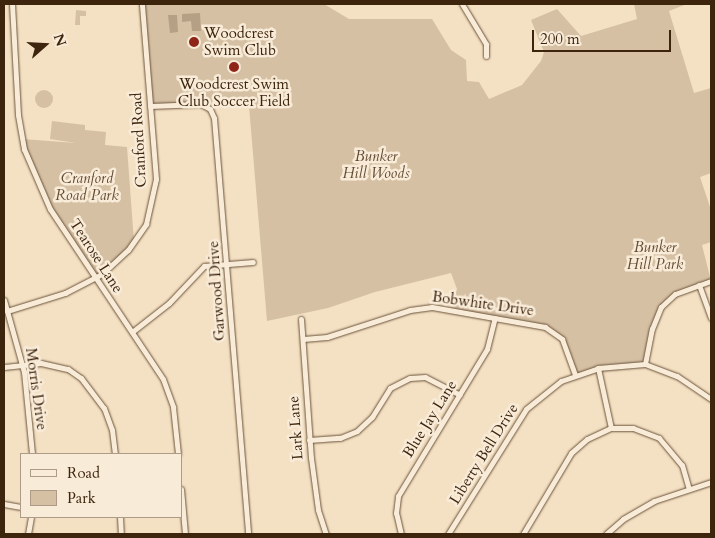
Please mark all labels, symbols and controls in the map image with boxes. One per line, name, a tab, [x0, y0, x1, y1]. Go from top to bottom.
north arrow	[20, 20, 70, 70]
scale bar	[535, 20, 674, 52]
place label: Woodcrest Swim Club	[204, 24, 276, 59]
text: 200 m	[540, 29, 580, 49]
text: N	[49, 31, 71, 49]
marker: Woodcrest Swim Club	[188, 36, 200, 48]
marker: Woodcrest Swim Club Soccer Field	[228, 61, 240, 73]
place label: Woodcrest Swim Club Soccer Field	[178, 75, 290, 110]
street label: Cranford Road	[128, 92, 150, 188]
park label: Bunker Hill Woods	[342, 147, 410, 182]
park label: Cranford Road Park	[55, 169, 119, 204]
street label: Tearose Lane	[65, 216, 127, 296]
park label: Bunker Hill Park	[627, 238, 683, 273]
street label: Garwood Drive	[205, 240, 229, 342]
street label: Bobwhite Drive	[431, 288, 535, 320]
street label: Morris Drive	[21, 347, 51, 431]
street label: Blue Jay Lane	[399, 377, 461, 461]
street label: Lark Lane	[285, 395, 307, 461]
street label: Liberty Bell Drive	[446, 400, 522, 508]
legend	[20, 453, 182, 518]
text: Road	[67, 463, 100, 483]
text: Park	[67, 488, 96, 508]

